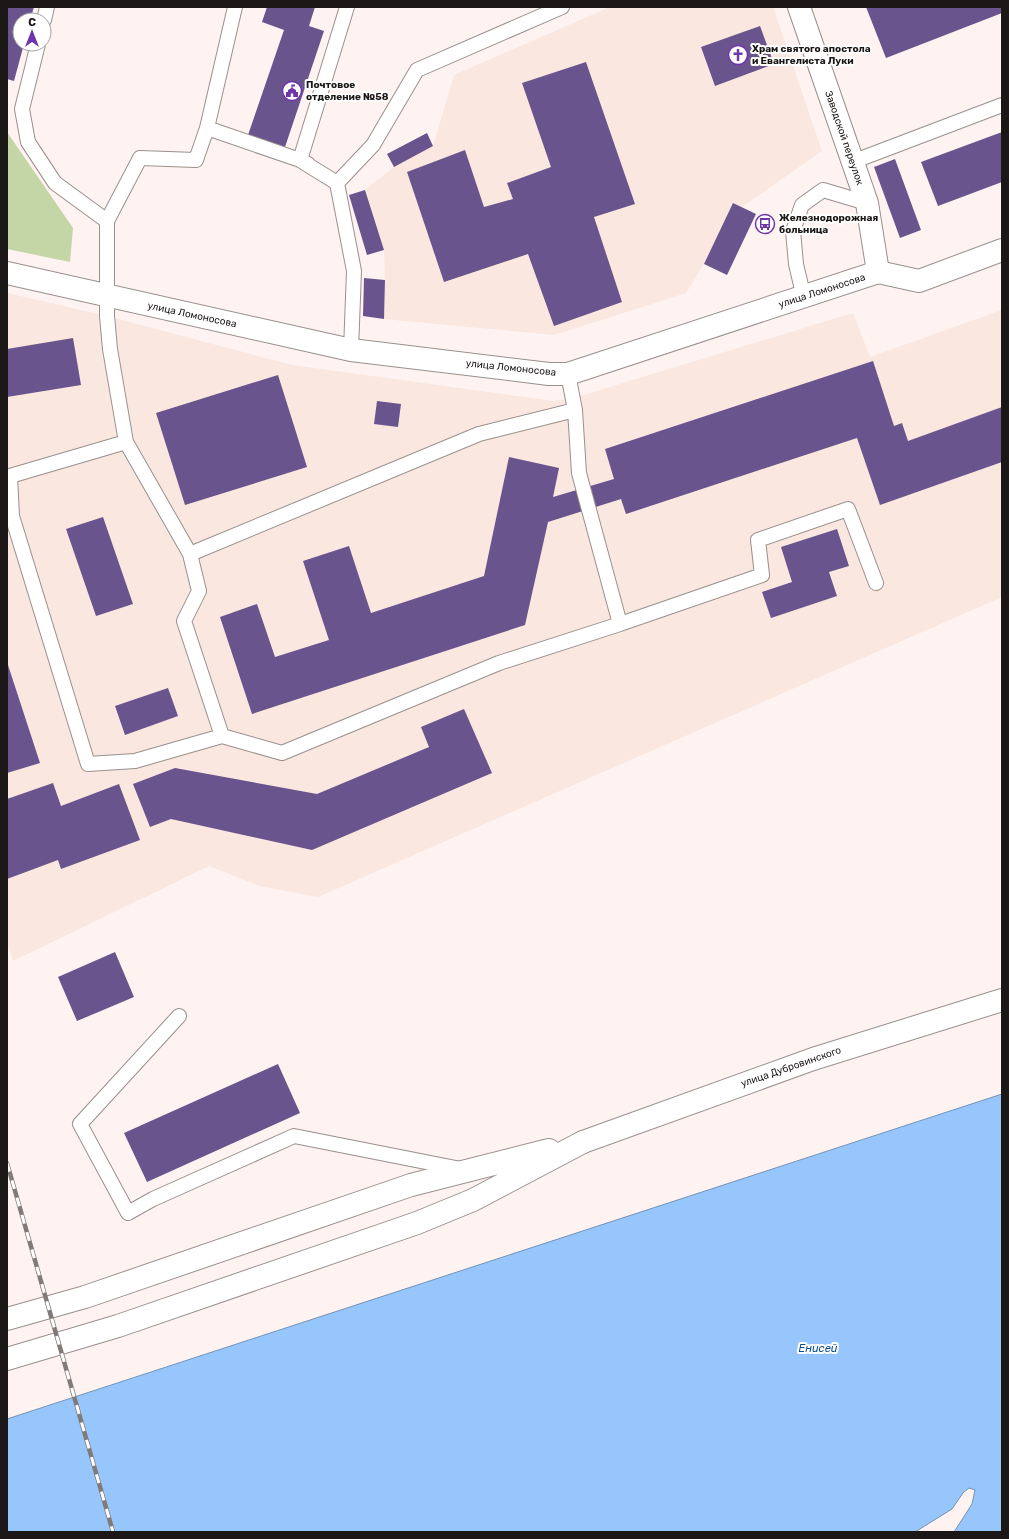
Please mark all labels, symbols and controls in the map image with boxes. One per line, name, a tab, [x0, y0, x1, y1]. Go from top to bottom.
north arrow	[12, 12, 52, 52]
text: С	[28, 16, 36, 29]
place label: Храм святого апостола и Евангелиста Луки	[752, 43, 871, 67]
church icon: Храм святого апостола и Евангелиста Луки	[727, 44, 749, 66]
place label: Почтовое отделение №58	[306, 79, 389, 103]
public building icon: Почтовое отделение №58	[281, 80, 303, 102]
street label: Заводской переулок	[822, 89, 866, 187]
place label: Железнодорожная больница	[779, 212, 878, 236]
bus stop icon: Железнодорожная больница	[754, 213, 776, 235]
street label: улица Ломоносова	[777, 271, 867, 311]
street label: улица Ломоносова	[146, 300, 238, 330]
street label: улица Ломоносова	[465, 357, 557, 379]
street label: улица Дубровинского	[739, 1044, 843, 1090]
water label: Енисей	[799, 1342, 838, 1355]

